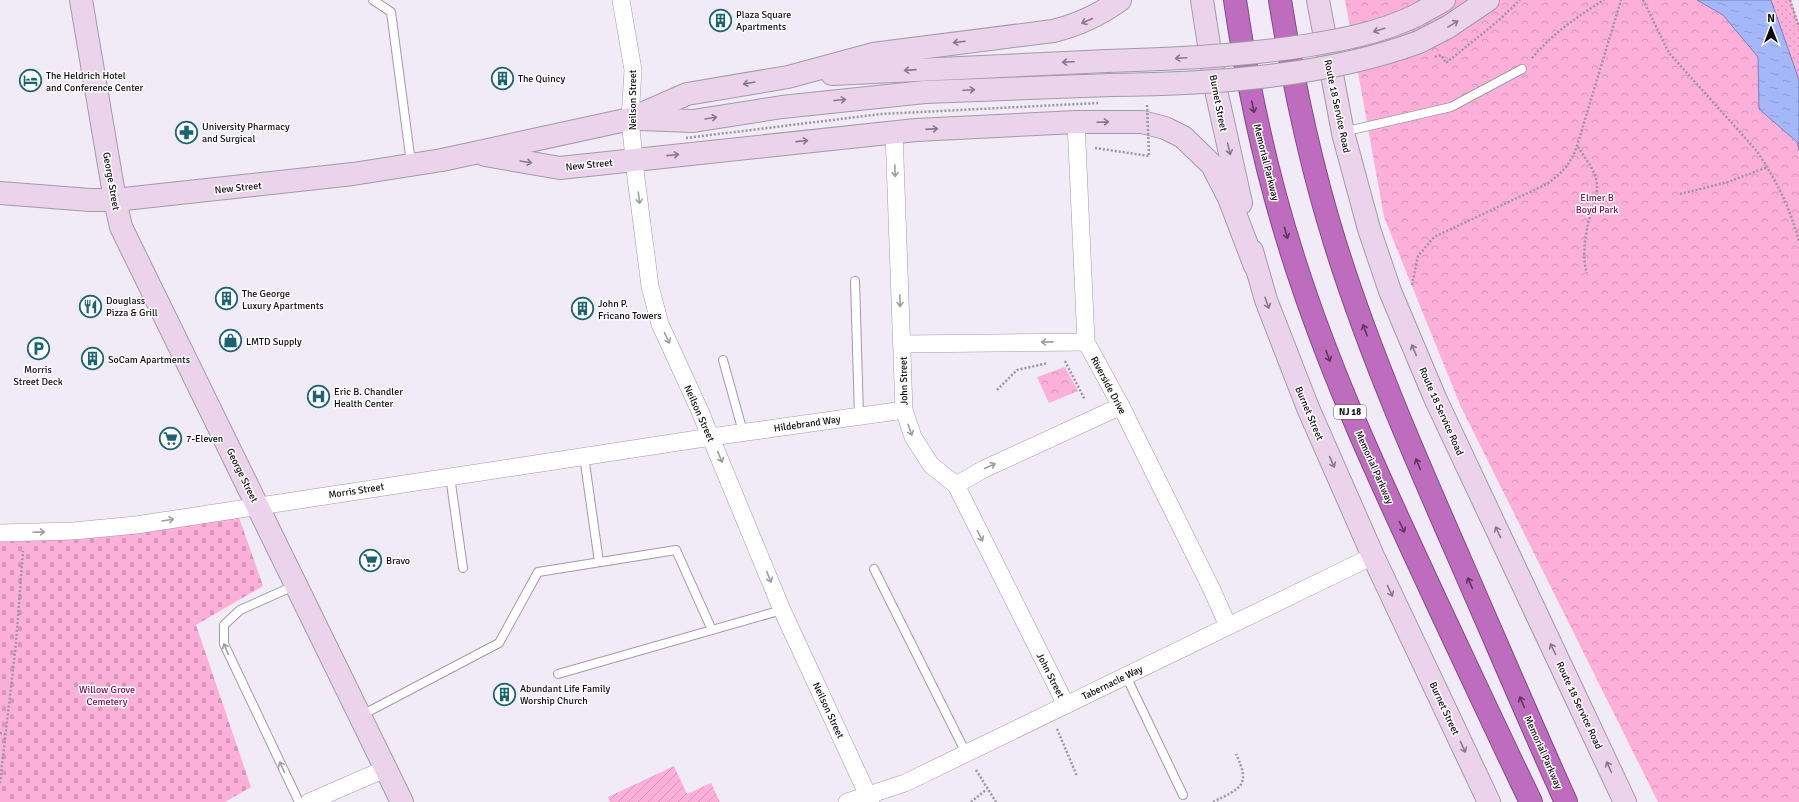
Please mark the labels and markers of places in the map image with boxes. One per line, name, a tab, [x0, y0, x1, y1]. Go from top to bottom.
building icon: Plaza Square Apartments	[708, 7, 734, 33]
place label: Plaza Square Apartments	[736, 9, 791, 33]
building icon: The Quincy	[489, 65, 515, 91]
hotel icon: The Heldrich Hotel and Conference Center	[18, 68, 44, 94]
place label: The Heldrich Hotel and Conference Center	[46, 70, 144, 94]
place label: The Quincy	[518, 73, 565, 85]
pharmacy icon: University Pharmacy and Surgical	[174, 119, 200, 145]
place label: University Pharmacy and Surgical	[202, 121, 290, 145]
building icon: The George Luxury Apartments	[214, 286, 240, 312]
place label: The George Luxury Apartments	[242, 288, 324, 312]
restaurant icon: Douglass Pizza & Grill	[78, 293, 104, 319]
place label: Douglass Pizza & Grill	[106, 295, 158, 319]
building icon: John P. Fricano Towers	[569, 296, 595, 322]
place label: John P. Fricano Towers	[598, 298, 662, 322]
shop icon: LMTD Supply	[218, 328, 244, 354]
parking icon: Morris Street Deck	[25, 336, 51, 362]
place label: LMTD Supply	[246, 336, 302, 348]
building icon: SoCam Apartments	[80, 346, 106, 372]
place label: SoCam Apartments	[108, 354, 191, 366]
place label: Morris Street Deck	[13, 364, 63, 388]
hospital icon: Eric B. Chandler Health Center	[305, 384, 331, 410]
place label: Eric B. Chandler Health Center	[334, 386, 403, 410]
supermarket icon: 7-Eleven	[157, 425, 183, 451]
place label: 7-Eleven	[186, 433, 223, 445]
supermarket icon: Bravo	[358, 547, 384, 573]
place label: Bravo	[386, 555, 410, 567]
building icon: Abundant Life Family Worship Church	[491, 681, 517, 707]
place label: Abundant Life Family Worship Church	[520, 683, 610, 707]

